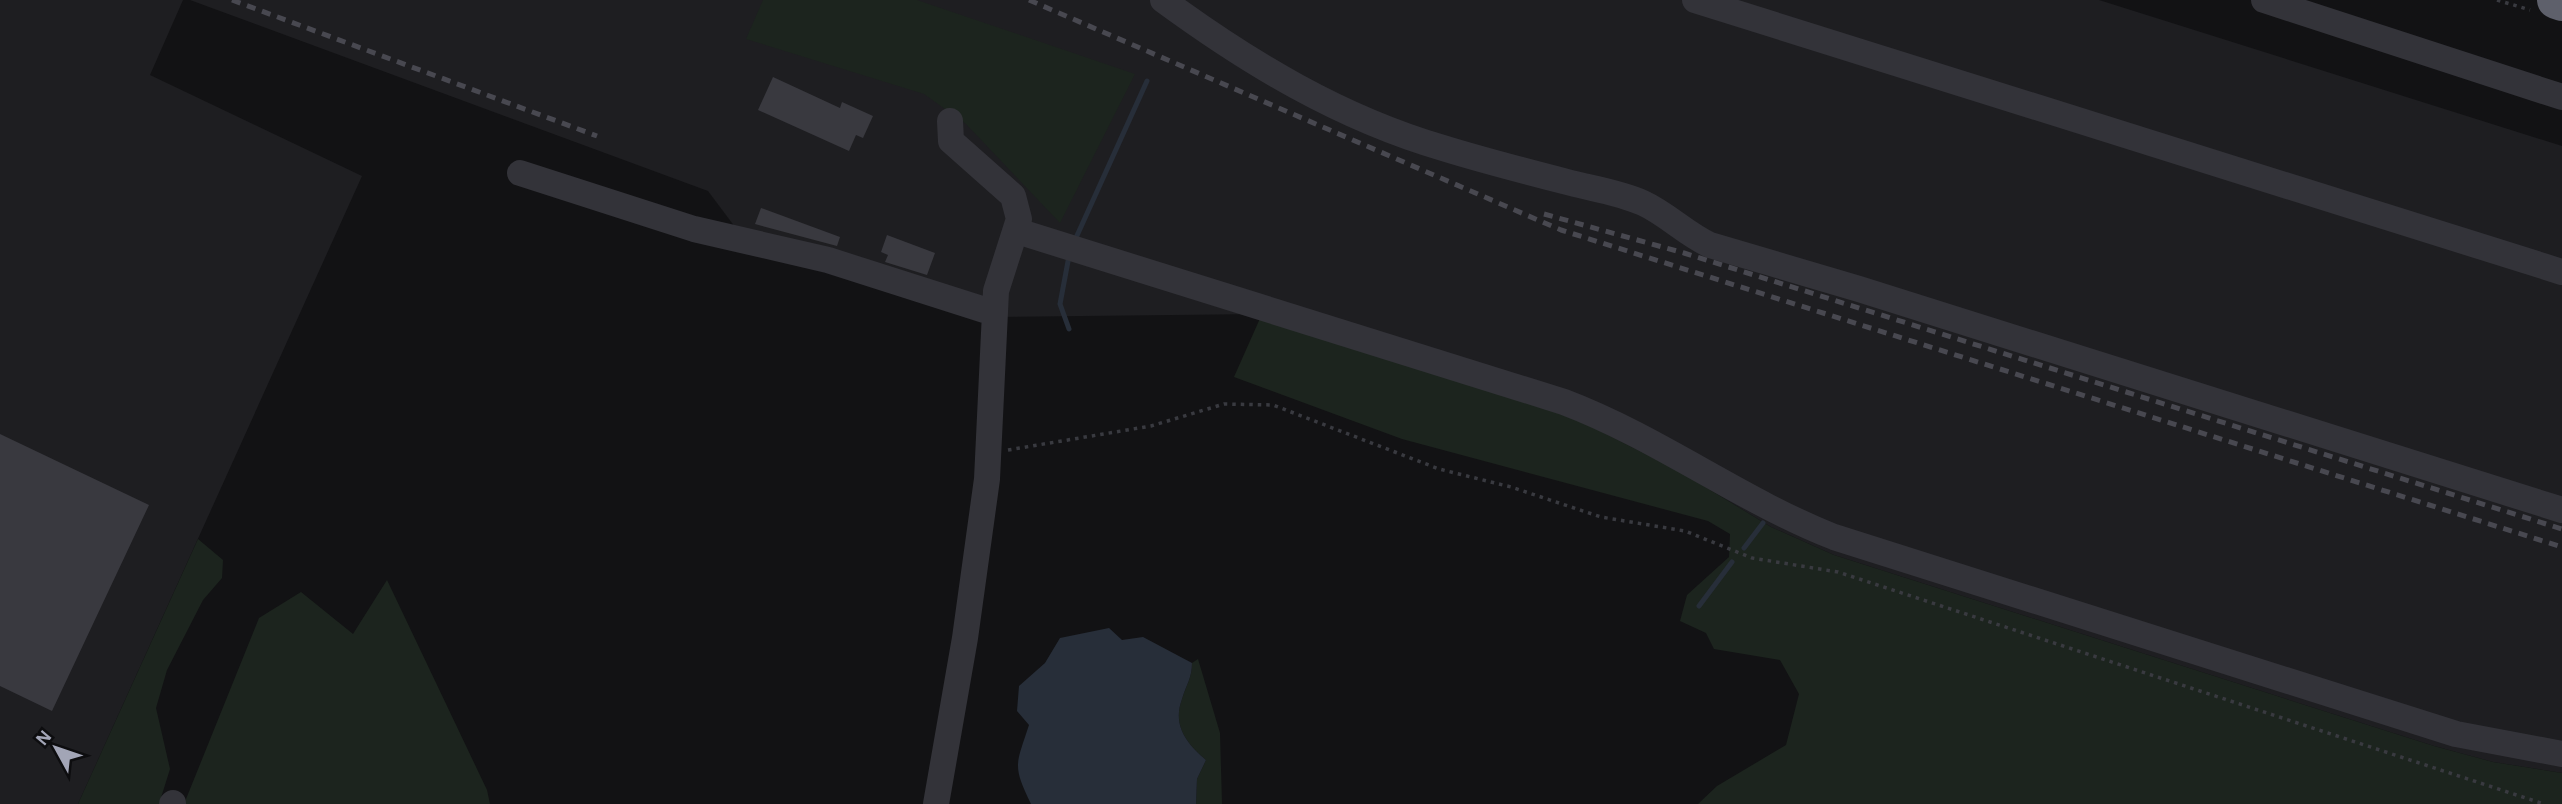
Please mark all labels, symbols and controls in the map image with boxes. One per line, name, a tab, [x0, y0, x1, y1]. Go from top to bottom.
north arrow	[21, 713, 91, 783]
text: N	[33, 727, 56, 749]

